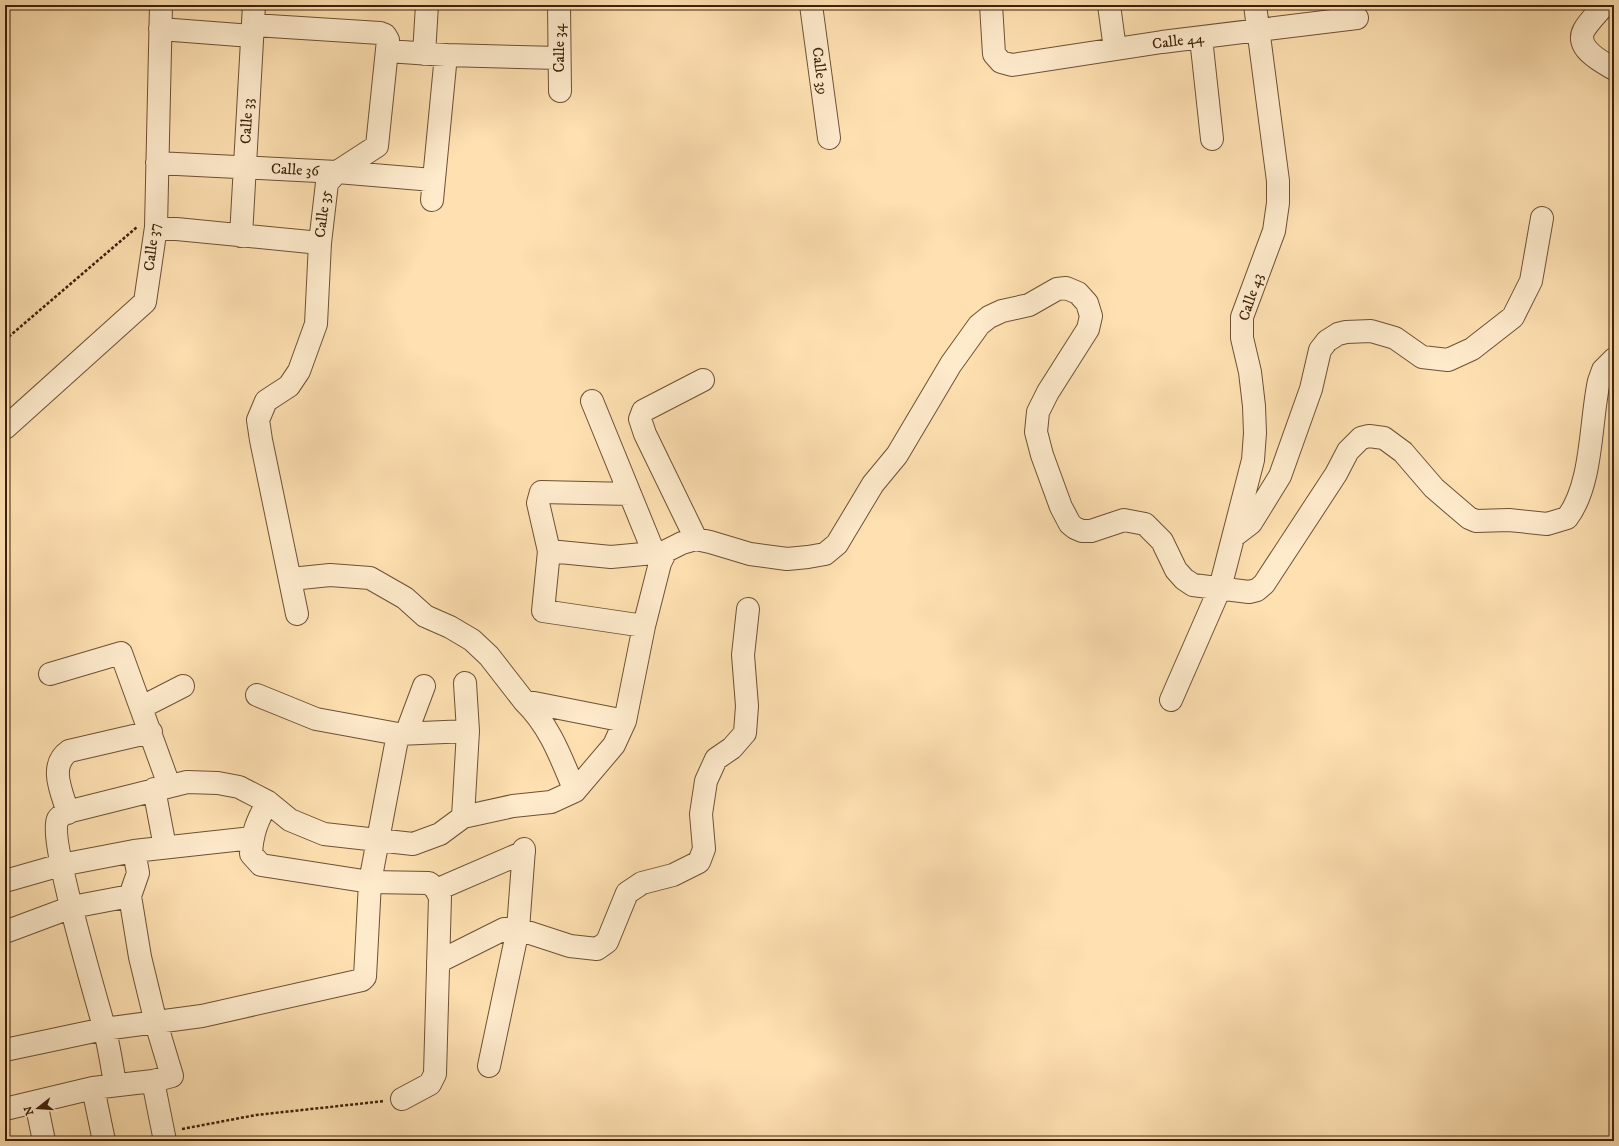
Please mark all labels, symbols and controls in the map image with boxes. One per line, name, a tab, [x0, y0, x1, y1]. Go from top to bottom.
street label: Calle 34	[550, 23, 569, 72]
street label: Calle 44	[1151, 28, 1205, 54]
street label: Calle 39	[808, 46, 832, 96]
street label: Calle 33	[236, 98, 258, 144]
street label: Calle 36	[270, 159, 321, 181]
street label: Calle 35	[311, 189, 335, 239]
street label: Calle 37	[140, 222, 164, 272]
street label: Calle 43	[1234, 271, 1268, 323]
north arrow	[18, 1088, 58, 1128]
text: N	[21, 1104, 37, 1117]

